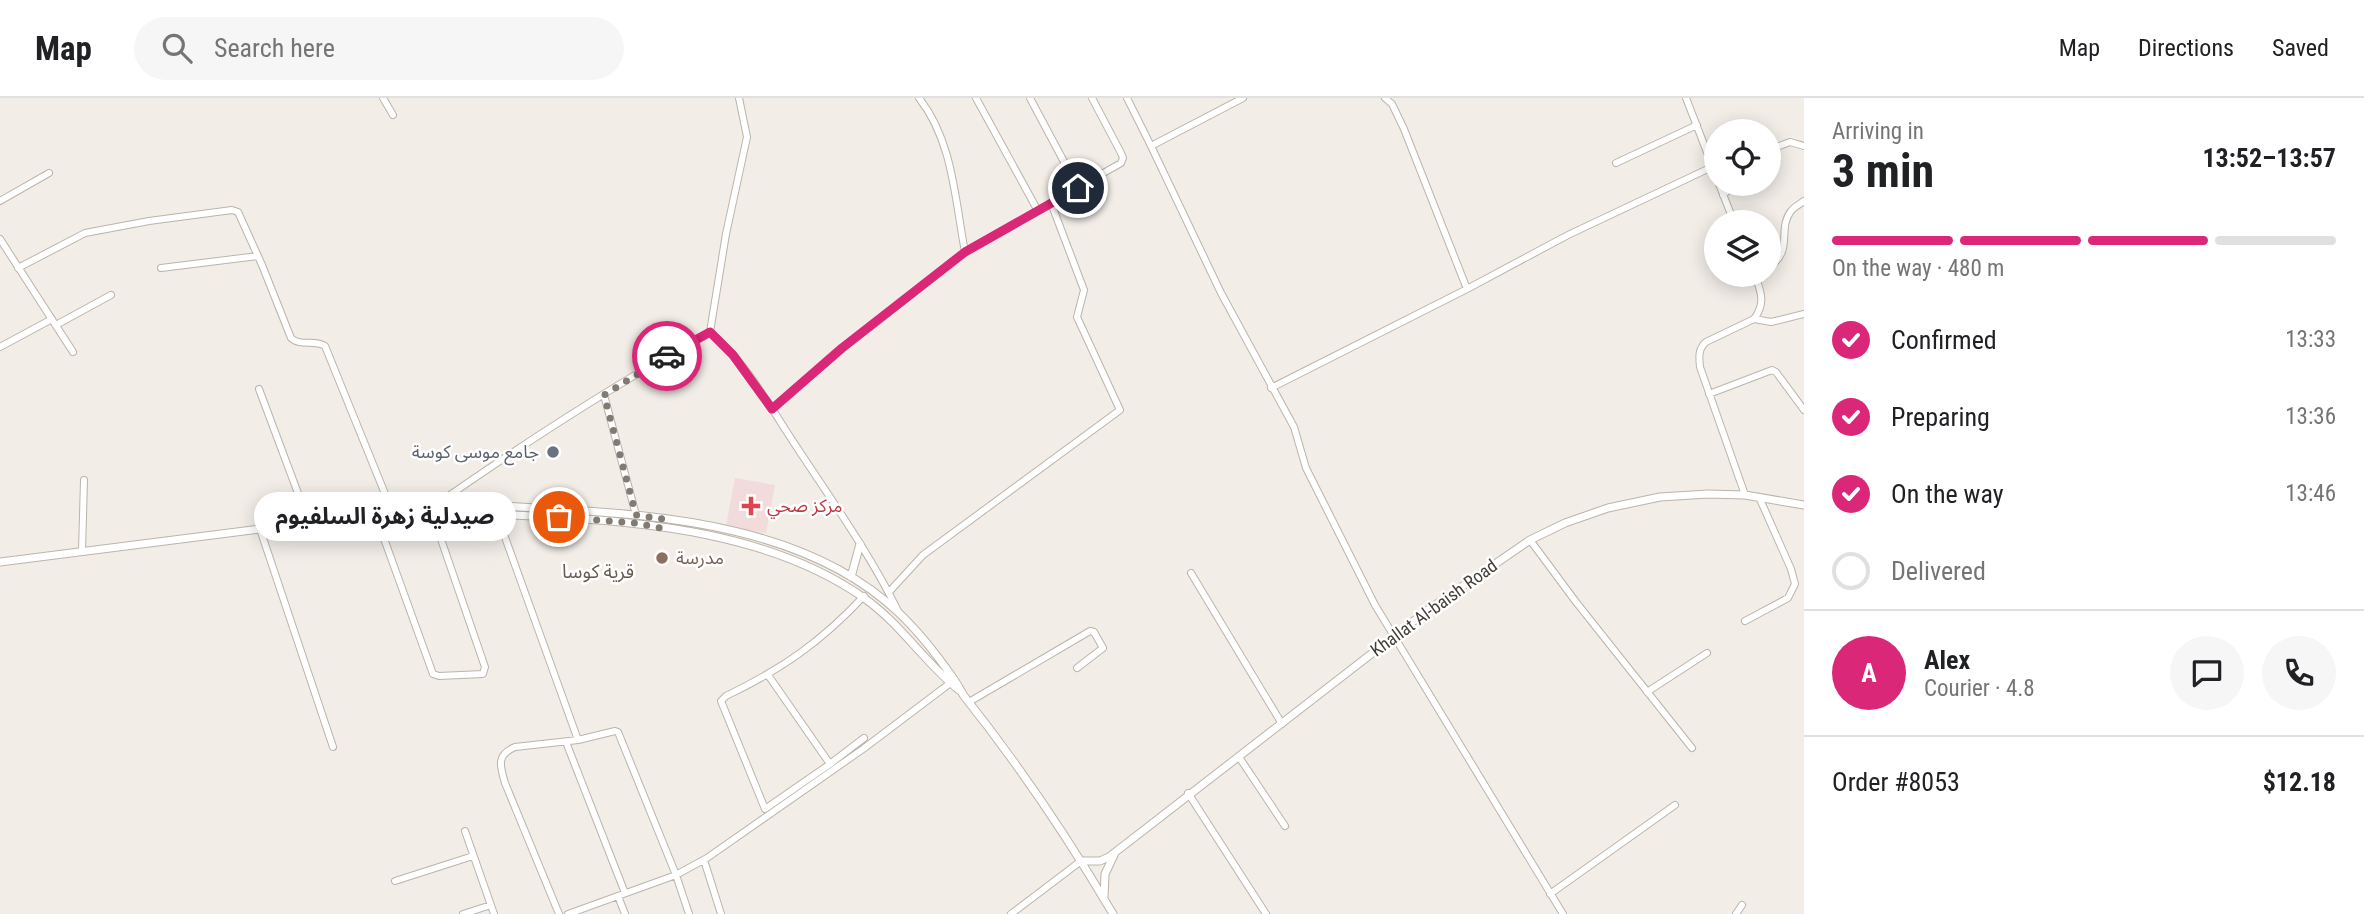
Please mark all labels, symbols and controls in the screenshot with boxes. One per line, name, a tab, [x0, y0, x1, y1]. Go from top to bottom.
search box	[134, 17, 624, 80]
text: Map	[35, 29, 92, 68]
icon: search	[158, 29, 196, 67]
text: Search here	[214, 33, 335, 63]
text: Map	[2059, 34, 2100, 62]
text: Directions	[2138, 34, 2234, 62]
text: Saved	[2272, 34, 2329, 62]
text: Arriving in	[1832, 118, 1924, 145]
map controls	[1704, 119, 1781, 287]
button: locate	[1704, 119, 1781, 196]
text: 13:52–13:57	[2202, 143, 2336, 173]
text: 3 min	[1832, 144, 1934, 198]
pin	[1048, 158, 1108, 218]
icon: home	[1059, 169, 1097, 207]
button: layers	[1704, 210, 1781, 287]
text: On the way · 480 m	[1832, 255, 2004, 282]
courier	[632, 321, 702, 391]
icon: check	[1832, 321, 1870, 359]
text: Confirmed	[1891, 325, 1997, 355]
text: 13:33	[2285, 326, 2336, 353]
icon: car	[648, 337, 686, 375]
icon: check	[1832, 398, 1870, 436]
text: Preparing	[1891, 402, 1990, 432]
text: 13:36	[2285, 403, 2336, 430]
place label: جامع موسى كوسة	[412, 441, 539, 466]
marker: جامع موسى كوسة	[545, 444, 561, 460]
icon: check	[1832, 475, 1870, 513]
text: On the way	[1891, 479, 2004, 509]
text: 13:46	[2285, 480, 2336, 507]
pin	[529, 487, 589, 547]
callout: صيدلية زهرة السلفيوم	[255, 492, 517, 542]
place label: مركز صحي	[767, 495, 843, 519]
marker: مركز صحي	[741, 496, 761, 516]
icon: bag	[540, 498, 578, 536]
text: صيدلية زهرة السلفيوم	[276, 503, 494, 530]
place label: مدرسة	[676, 547, 724, 569]
marker: مدرسة	[654, 550, 670, 566]
street label: Khallat Al-baish Road	[1366, 555, 1501, 661]
text: Delivered	[1891, 556, 1986, 586]
district label: قرية كوسا	[562, 560, 634, 583]
button: chat	[2170, 636, 2244, 710]
button: phone	[2262, 636, 2336, 710]
text: Alex	[1924, 645, 1970, 675]
text: A	[1861, 658, 1877, 688]
text: Courier · 4.8	[1924, 675, 2035, 702]
text: Order #8053	[1832, 767, 1960, 797]
text: $12.18	[2263, 767, 2336, 797]

